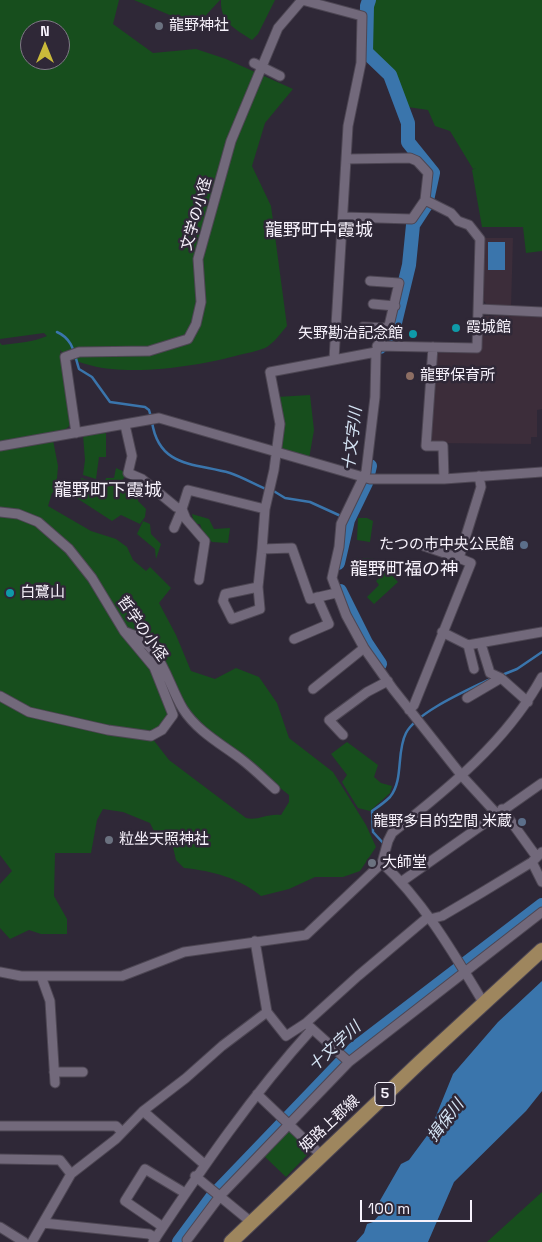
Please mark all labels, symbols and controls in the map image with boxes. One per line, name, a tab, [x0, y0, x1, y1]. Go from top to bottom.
place label: 龍野神社	[169, 17, 229, 35]
north arrow	[20, 20, 70, 70]
marker: 龍野神社	[153, 20, 165, 32]
text: N	[40, 22, 50, 40]
street label: 文学の小径	[178, 175, 216, 253]
district label: 龍野町中霞城	[265, 220, 373, 242]
place label: 霞城館	[466, 319, 511, 337]
marker: 霞城館	[450, 322, 462, 334]
place label: 矢野勘治記念館	[298, 325, 403, 343]
marker: 矢野勘治記念館	[407, 328, 419, 340]
place label: 龍野保育所	[420, 367, 495, 385]
marker: 龍野保育所	[404, 370, 416, 382]
water label: 十文字川	[340, 406, 366, 472]
district label: 龍野町下霞城	[54, 480, 162, 502]
place label: たつの市中央公民館	[379, 536, 514, 554]
marker: たつの市中央公民館	[518, 539, 530, 551]
district label: 龍野町福の神	[350, 559, 458, 581]
place label: 白鷺山	[20, 584, 65, 602]
marker: 白鷺山	[4, 587, 16, 599]
street label: 哲学の小径	[113, 593, 171, 665]
place label: 龍野多目的空間 米蔵	[373, 813, 512, 831]
marker: 龍野多目的空間 米蔵	[516, 816, 528, 828]
place label: 粒坐天照神社	[119, 831, 209, 849]
marker: 粒坐天照神社	[103, 834, 115, 846]
place label: 大師堂	[382, 854, 427, 872]
marker: 大師堂	[366, 857, 378, 869]
water label: 十文字川	[305, 1018, 365, 1076]
road number: 5	[375, 1082, 395, 1106]
street label: 姫路上郡線	[296, 1092, 364, 1156]
water label: 揖保川	[424, 1096, 468, 1146]
scale bar	[362, 1190, 474, 1222]
text: 100 m	[368, 1199, 410, 1218]

